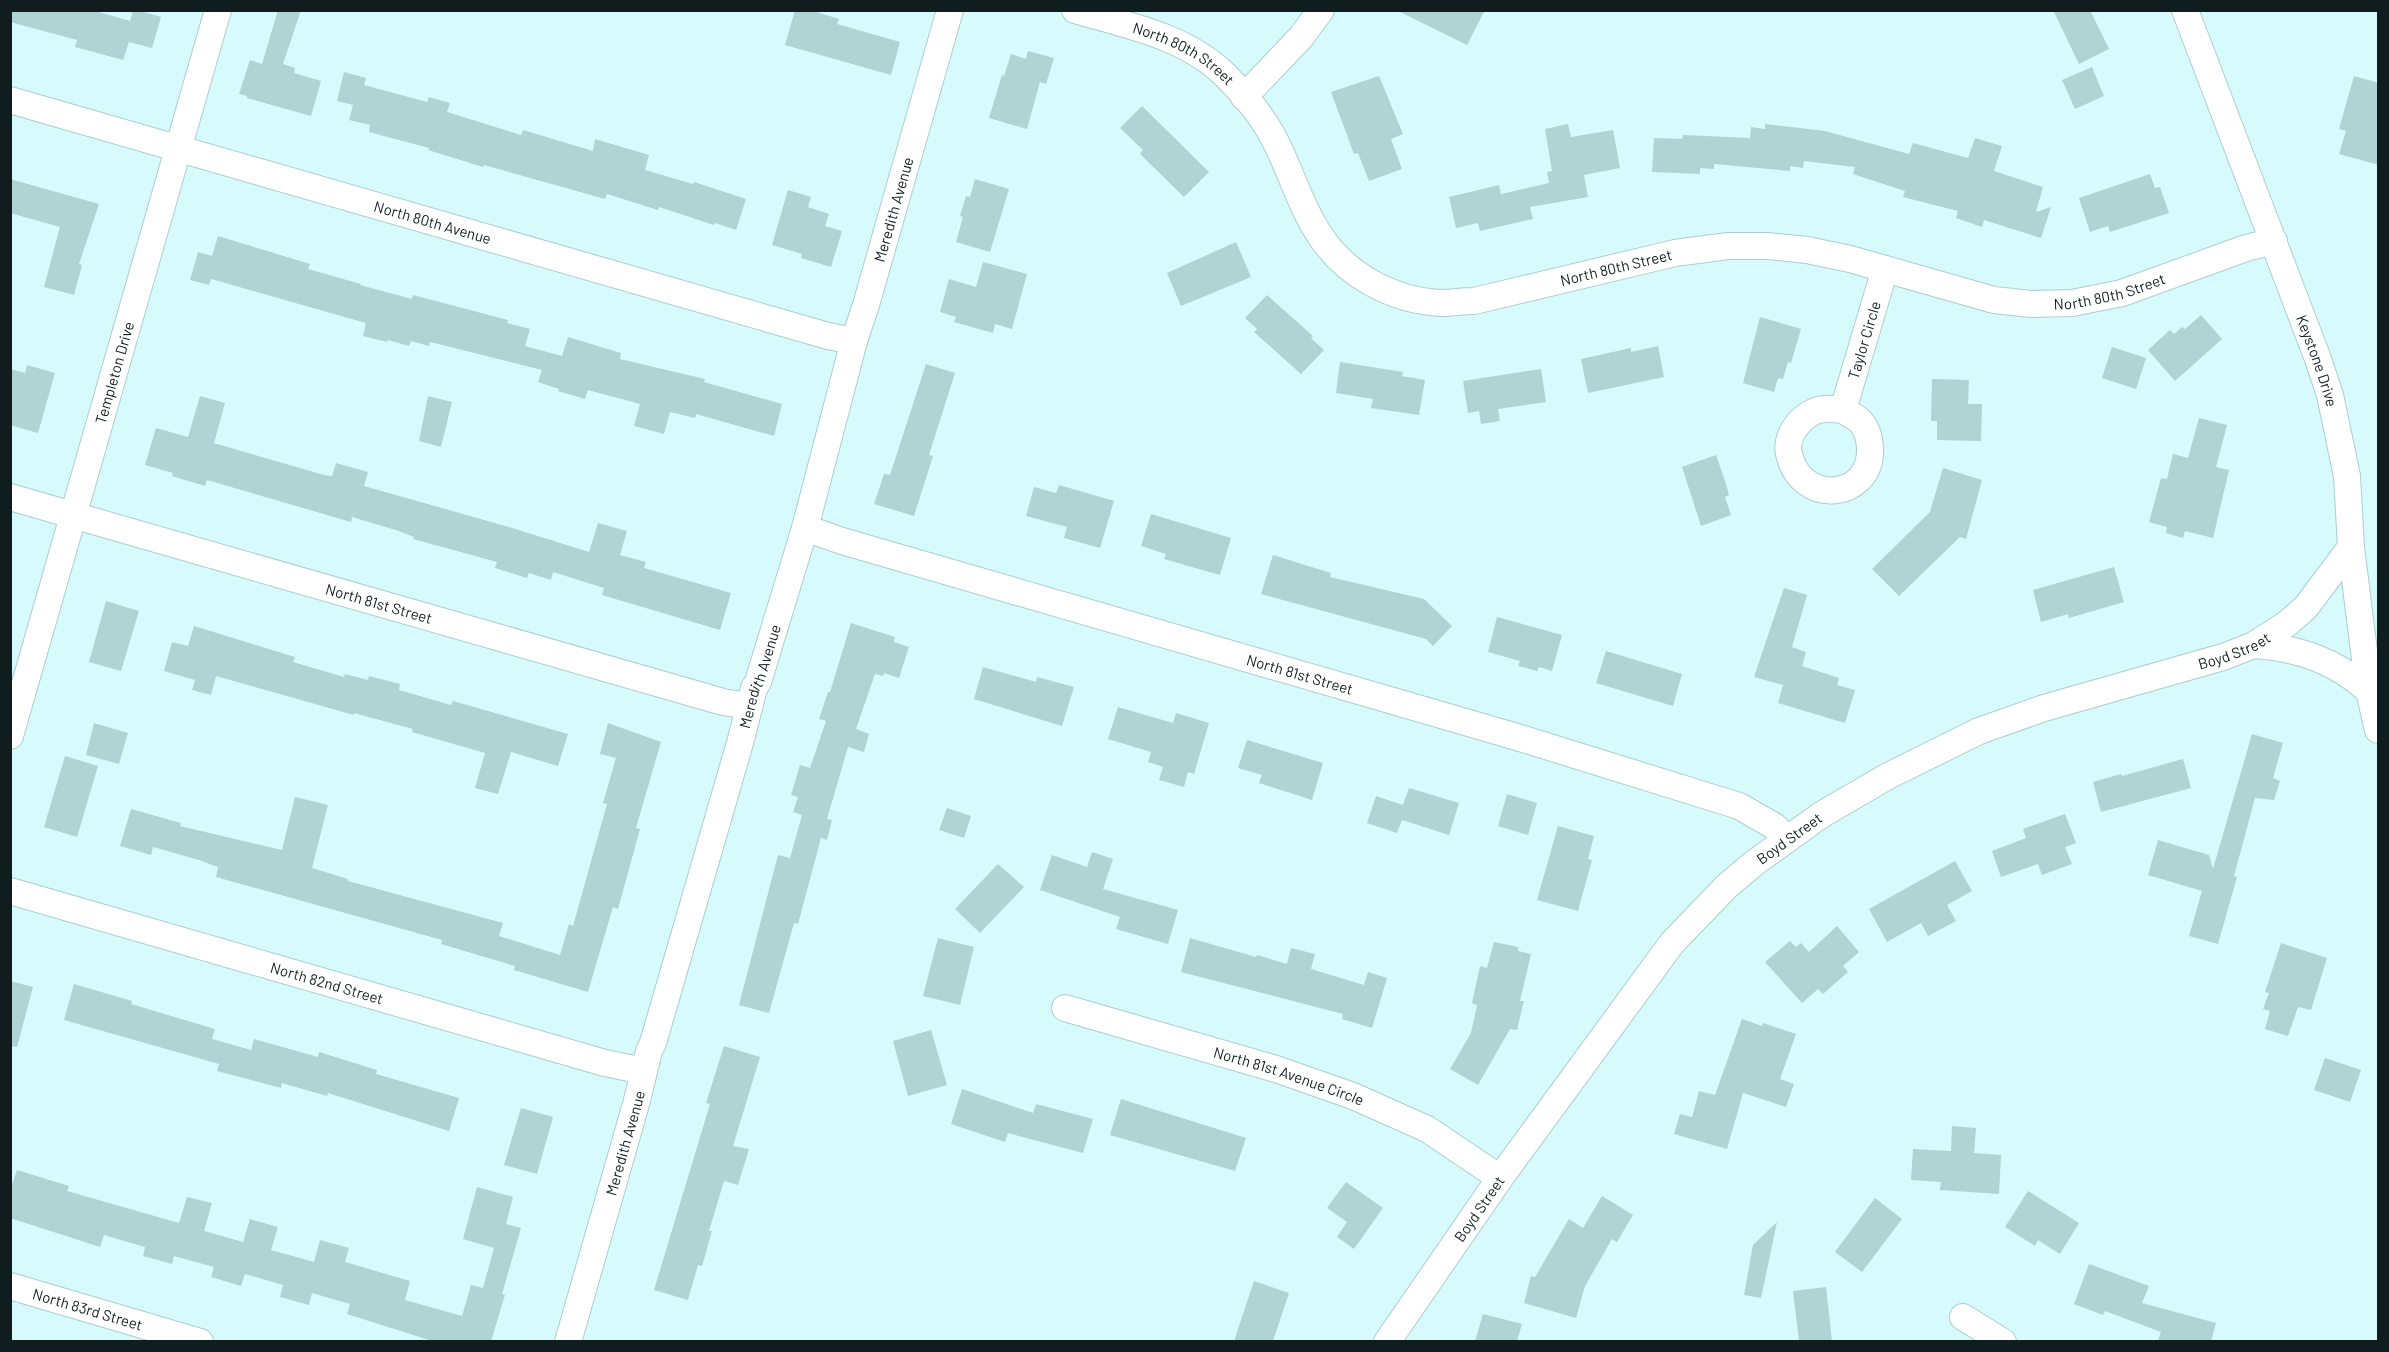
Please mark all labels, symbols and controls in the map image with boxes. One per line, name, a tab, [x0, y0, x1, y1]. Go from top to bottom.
street label: North 80th Street	[1131, 18, 1238, 88]
street label: Meredith Avenue	[870, 155, 917, 264]
street label: North 80th Avenue	[372, 197, 493, 247]
street label: North 80th Street	[1558, 245, 1674, 289]
street label: North 80th Street	[2053, 269, 2167, 312]
street label: Taylor Circle	[1844, 299, 1884, 381]
street label: Keystone Drive	[2293, 312, 2341, 408]
street label: Templeton Drive	[91, 319, 137, 426]
street label: North 81st Street	[324, 579, 434, 627]
street label: Meredith Avenue	[735, 622, 784, 730]
street label: Boyd Street	[2196, 628, 2273, 673]
street label: North 81st Street	[1245, 650, 1355, 698]
street label: Boyd Street	[1753, 809, 1825, 868]
street label: North 82nd Street	[268, 958, 386, 1007]
street label: North 81st Avenue Circle	[1212, 1043, 1367, 1109]
street label: Meredith Avenue	[601, 1089, 648, 1198]
street label: Boyd Street	[1450, 1172, 1508, 1245]
street label: North 83rd Street	[31, 1284, 145, 1334]

